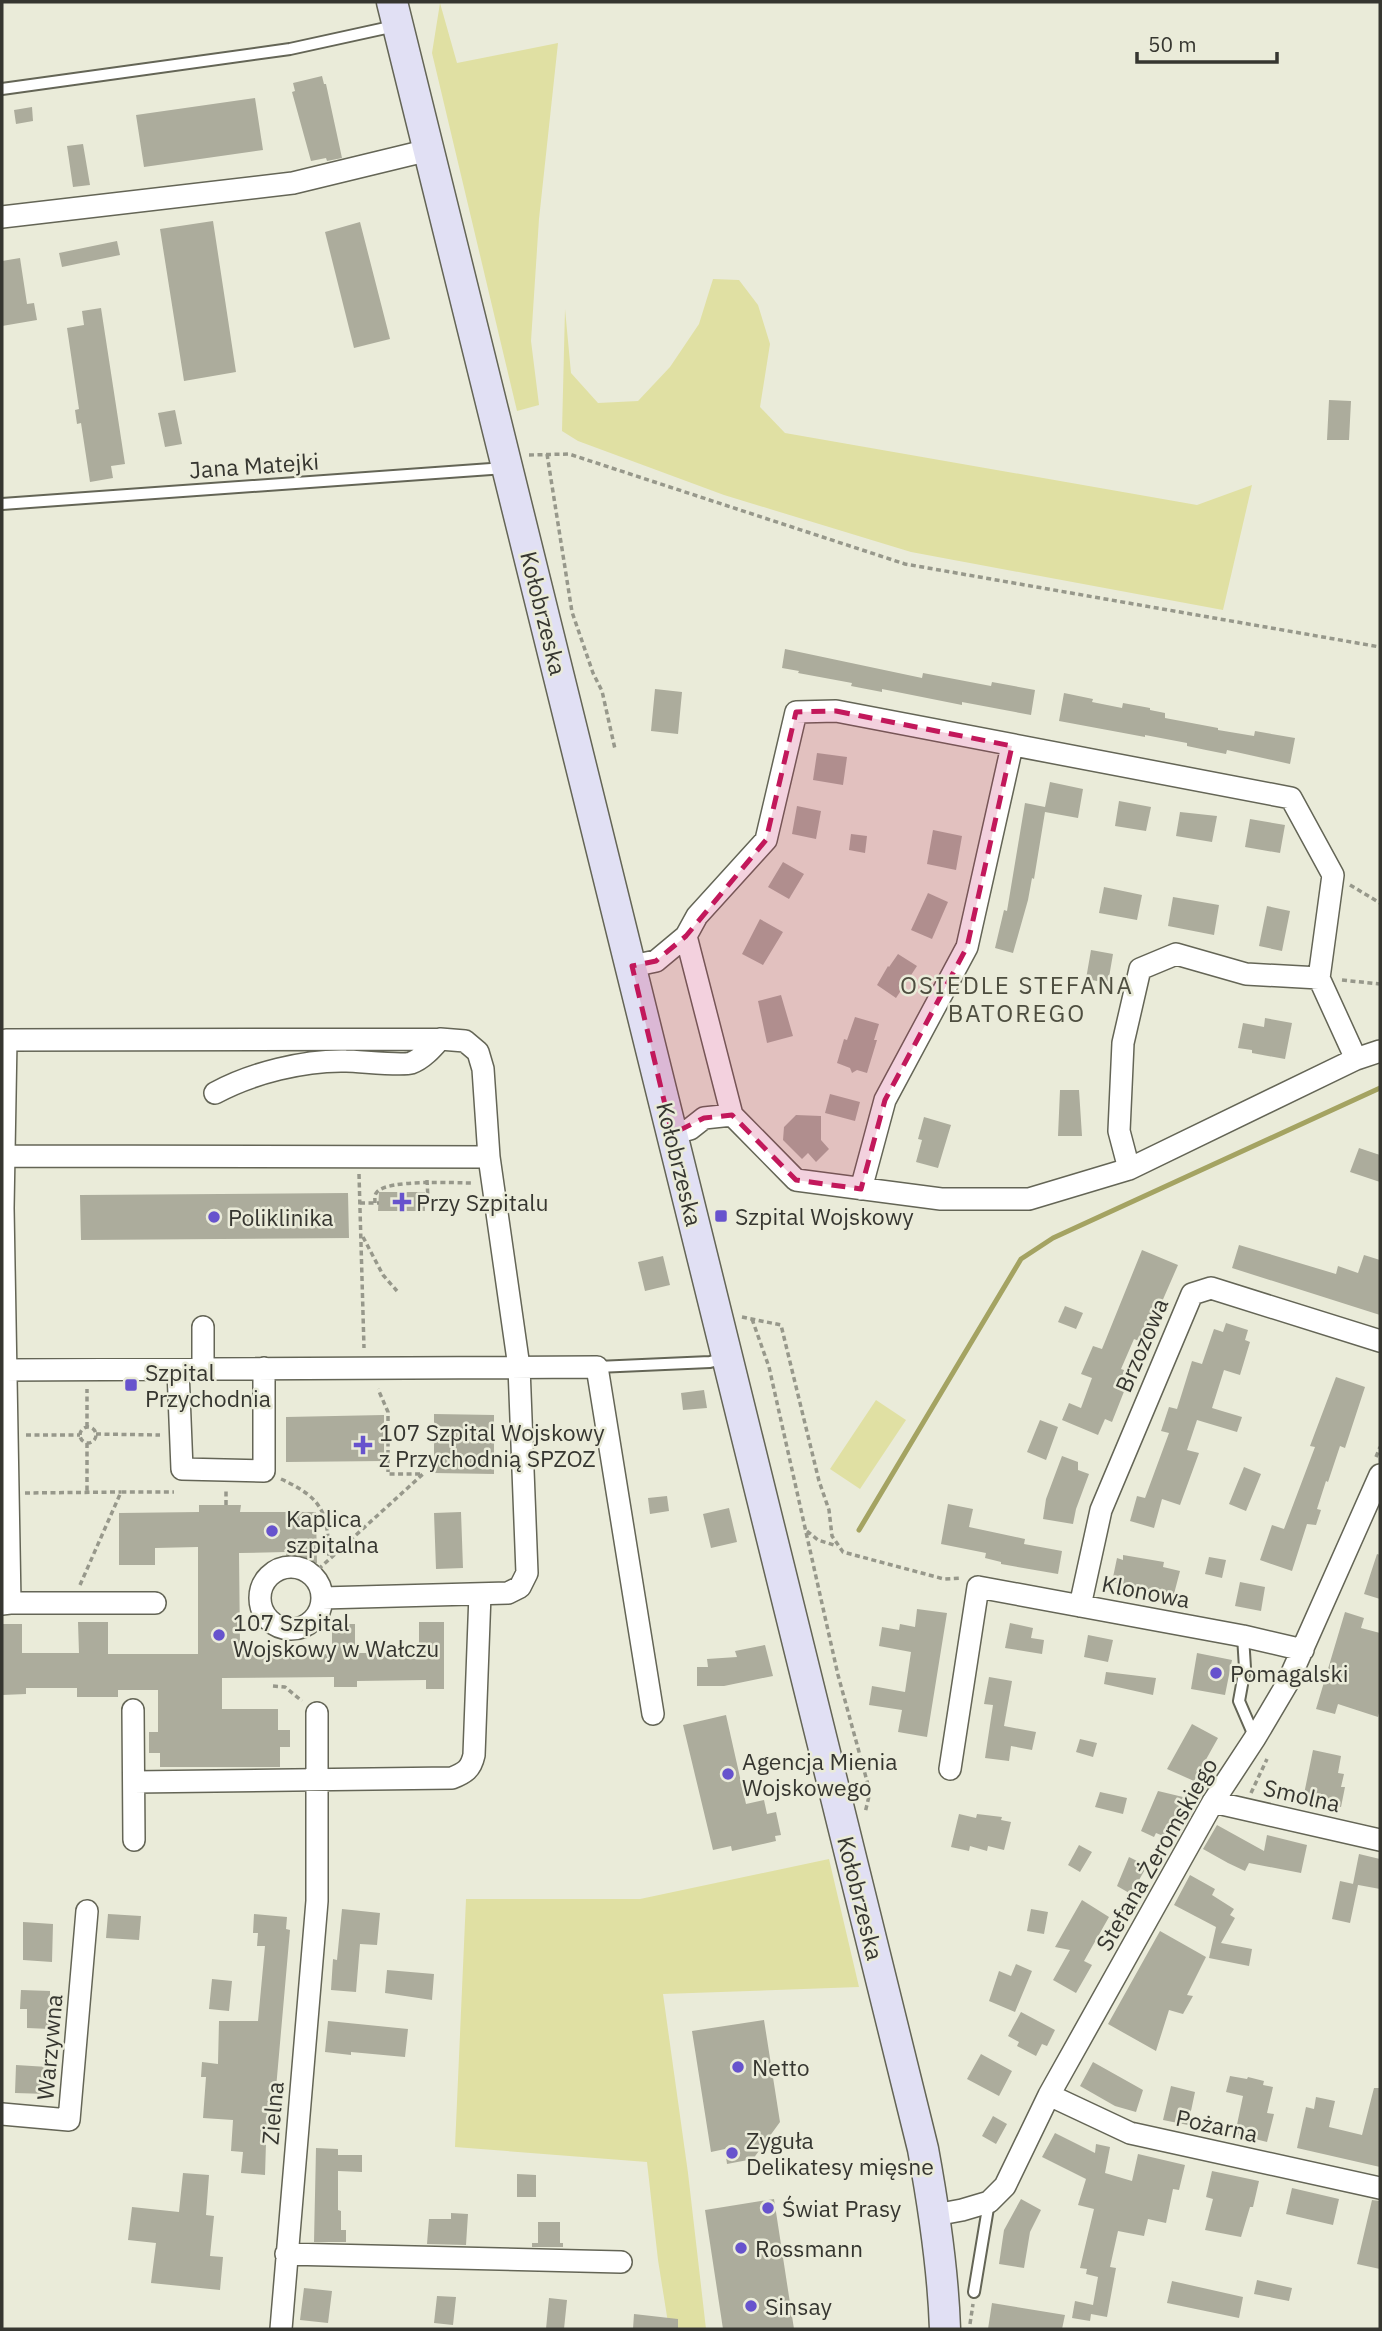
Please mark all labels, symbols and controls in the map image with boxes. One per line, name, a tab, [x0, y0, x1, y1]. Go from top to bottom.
scale bar	[1137, 21, 1277, 65]
text: 50 m	[1148, 30, 1197, 58]
street label: Jana Matejki	[188, 446, 320, 484]
street label: Kołobrzeska	[514, 548, 574, 678]
district label: OSIEDLE STEFANA BATOREGO	[900, 969, 1134, 1029]
street label: Kołobrzeska	[650, 1099, 710, 1229]
place label: Przy Szpitalu	[416, 1187, 549, 1217]
marker: Przy Szpitalu	[394, 1194, 410, 1210]
place label: Szpital Wojskowy	[735, 1201, 914, 1231]
place label: Poliklinika	[228, 1202, 334, 1232]
marker: Szpital Wojskowy	[713, 1208, 729, 1224]
marker: Poliklinika	[206, 1209, 222, 1225]
street label: Brzozowa	[1108, 1293, 1174, 1397]
place label: Szpital Przychodnia	[145, 1357, 271, 1413]
marker: Szpital Przychodnia	[123, 1377, 139, 1393]
place label: 107 Szpital Wojskowy z Przychodnią SPZOZ	[379, 1417, 605, 1473]
marker: 107 Szpital Wojskowy z Przychodnią SPZOZ	[353, 1435, 373, 1455]
place label: Kaplica szpitalna	[286, 1503, 379, 1559]
marker: Kaplica szpitalna	[264, 1523, 280, 1539]
street label: Klonowa	[1099, 1568, 1193, 1614]
place label: 107 Szpital Wojskowy w Wałczu	[233, 1607, 439, 1663]
marker: 107 Szpital Wojskowy w Wałczu	[211, 1627, 227, 1643]
place label: Pomagalski	[1230, 1658, 1348, 1688]
marker: Pomagalski	[1208, 1665, 1224, 1681]
place label: Agencja Mienia Wojskowego	[742, 1746, 898, 1802]
street label: Stefana Żeromskiego	[1088, 1752, 1224, 1956]
marker: Agencja Mienia Wojskowego	[720, 1766, 736, 1782]
street label: Smolna	[1261, 1772, 1343, 1818]
street label: Kołobrzeska	[831, 1833, 891, 1963]
street label: Warzywna	[29, 1993, 69, 2101]
place label: Netto	[752, 2052, 810, 2082]
marker: Netto	[730, 2059, 746, 2075]
street label: Zielna	[254, 2080, 290, 2146]
street label: Pożarna	[1173, 2102, 1261, 2148]
place label: Zyguła Delikatesy mięsne	[746, 2125, 934, 2181]
marker: Zyguła Delikatesy mięsne	[724, 2145, 740, 2161]
place label: Świat Prasy	[782, 2193, 902, 2223]
marker: Świat Prasy	[760, 2200, 776, 2216]
place label: Rossmann	[755, 2233, 863, 2263]
marker: Rossmann	[733, 2240, 749, 2256]
place label: Sinsay	[765, 2291, 833, 2321]
marker: Sinsay	[743, 2298, 759, 2314]

